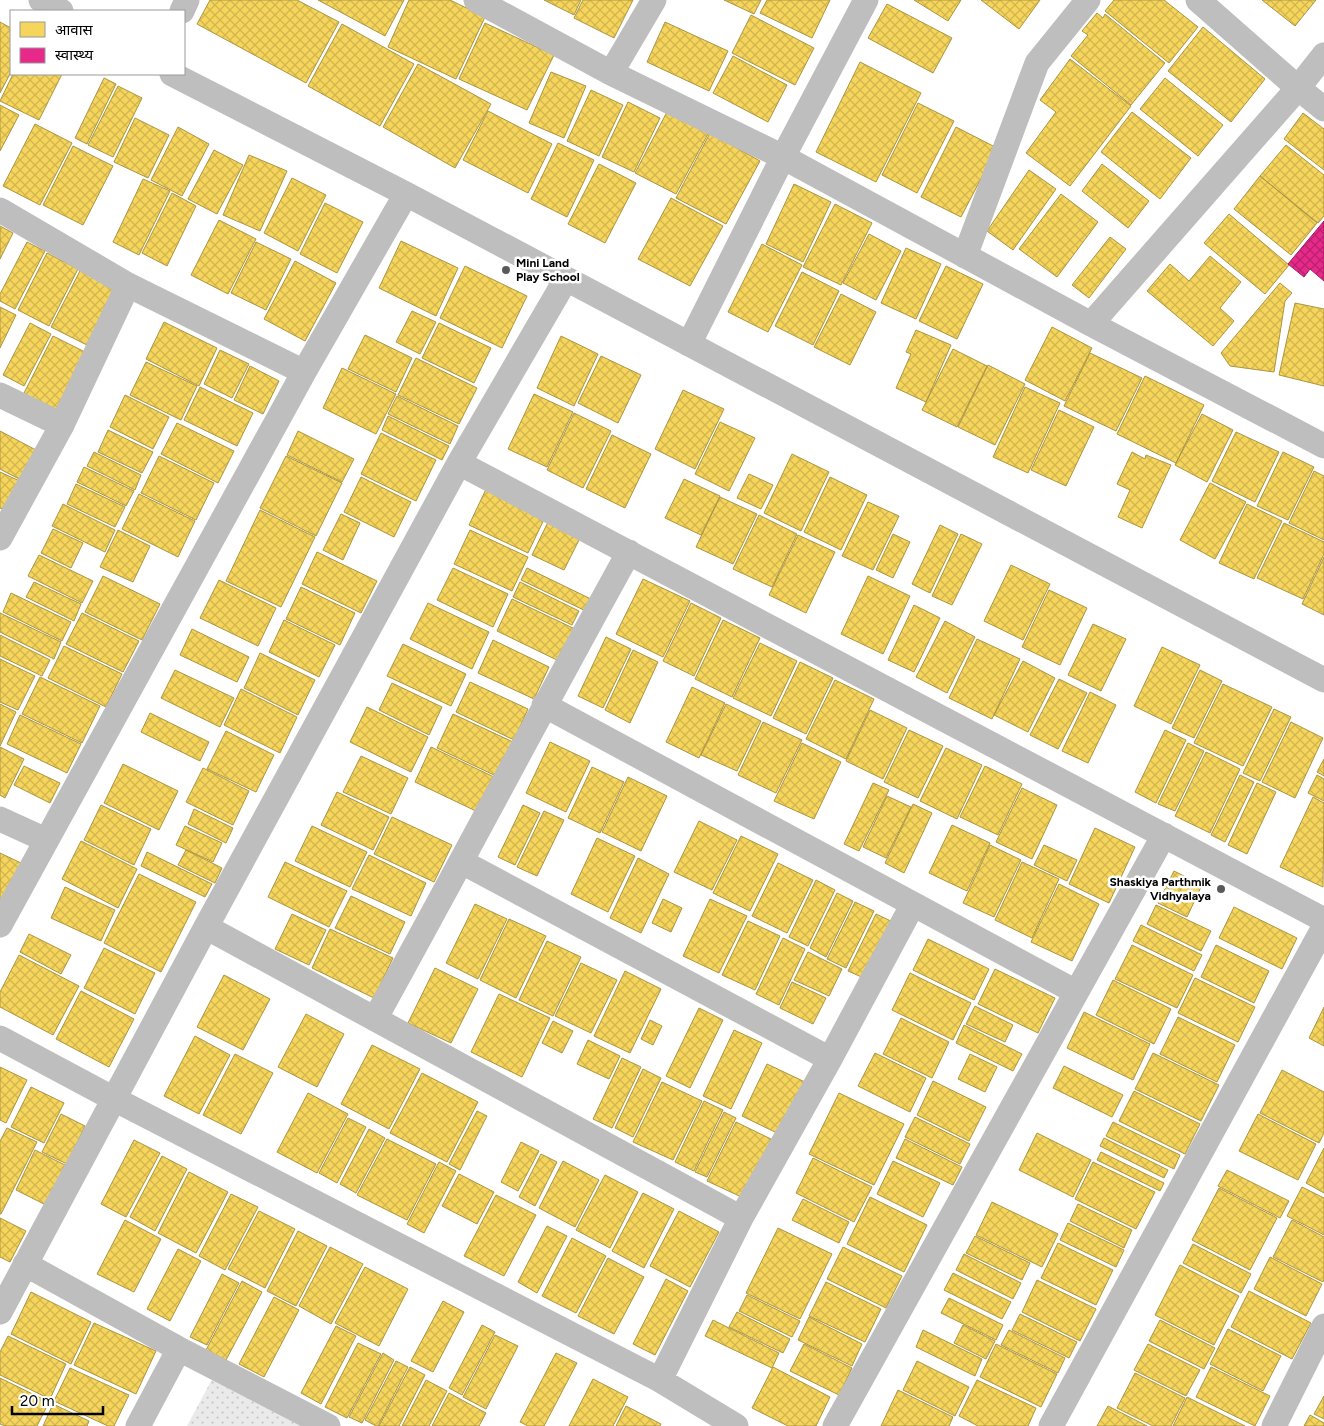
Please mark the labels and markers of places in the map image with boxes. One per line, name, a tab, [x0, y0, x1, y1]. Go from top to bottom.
place label: Mini Land Play School	[516, 256, 580, 284]
marker: Mini Land Play School	[500, 264, 512, 276]
place label: Shaskiya Parthmik Vidhyalaya	[1110, 875, 1212, 903]
marker: Shaskiya Parthmik Vidhyalaya	[1215, 883, 1227, 895]

